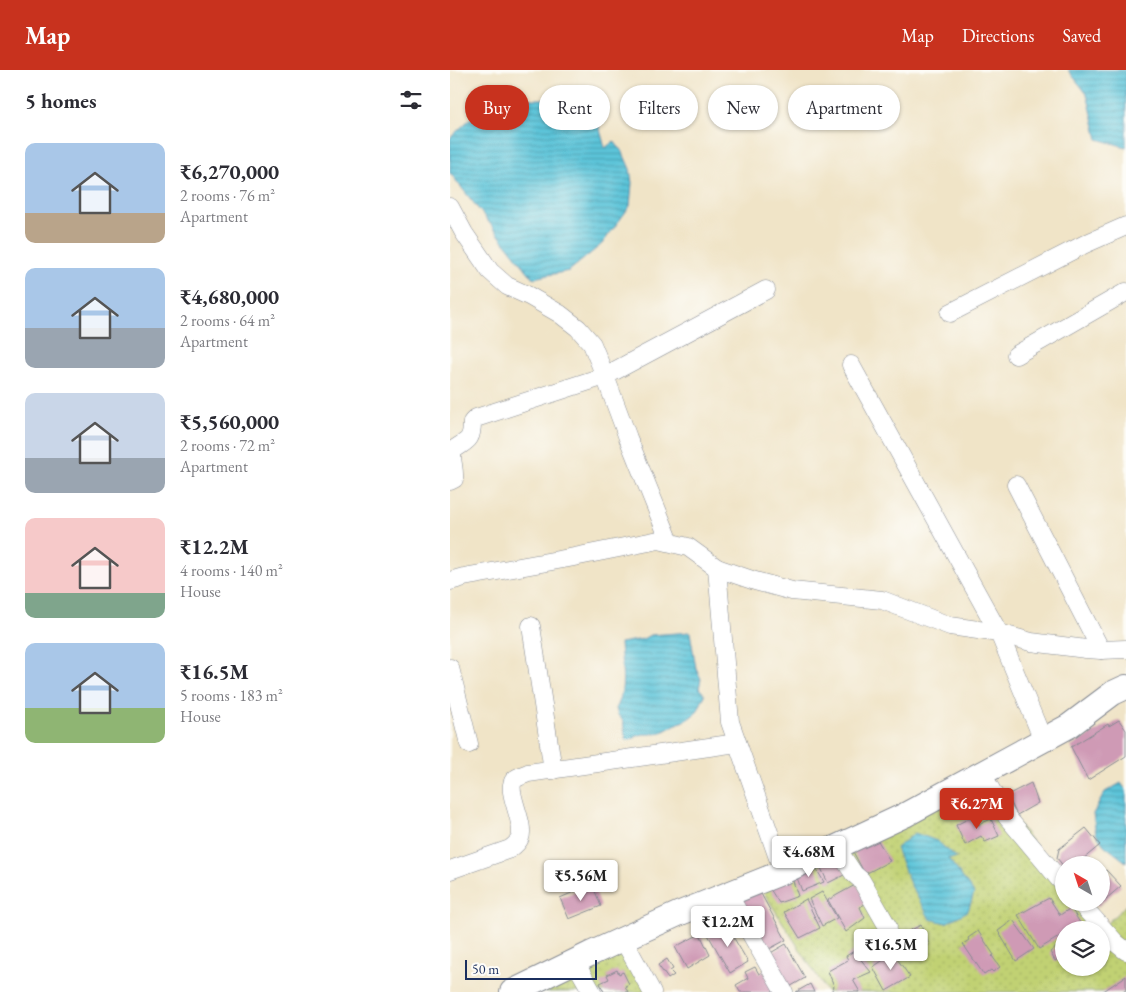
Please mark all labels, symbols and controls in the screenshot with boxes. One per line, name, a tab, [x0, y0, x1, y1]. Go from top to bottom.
text: Map	[25, 20, 70, 51]
text: Map	[902, 24, 934, 47]
text: Directions	[962, 24, 1034, 47]
text: Saved	[1062, 24, 1101, 47]
chip: Buy	[465, 85, 529, 130]
chip: Rent	[539, 85, 610, 130]
chip: Filters	[620, 85, 698, 130]
chip: New	[708, 85, 778, 130]
chip: Apartment	[788, 85, 900, 130]
icon: filters	[397, 86, 425, 114]
text: 5 homes	[25, 87, 97, 114]
text: ₹6,270,000	[180, 158, 279, 185]
icon: home	[65, 163, 125, 223]
text: 2 rooms · 76 m²	[180, 185, 275, 206]
text: Apartment	[180, 206, 248, 227]
text: ₹4,680,000	[180, 283, 279, 310]
icon: home	[65, 288, 125, 348]
text: 2 rooms · 64 m²	[180, 310, 275, 331]
text: Apartment	[180, 331, 248, 352]
text: ₹5,560,000	[180, 408, 279, 435]
icon: home	[65, 413, 125, 473]
text: 2 rooms · 72 m²	[180, 435, 275, 456]
text: Apartment	[180, 456, 248, 477]
text: ₹12.2M	[180, 533, 249, 560]
icon: home	[65, 538, 125, 598]
text: 4 rooms · 140 m²	[180, 560, 283, 581]
text: House	[180, 581, 221, 602]
text: ₹16.5M	[180, 658, 249, 685]
icon: home	[65, 663, 125, 723]
text: 5 rooms · 183 m²	[180, 685, 283, 706]
text: House	[180, 706, 221, 727]
pin: ₹6.27M	[936, 788, 1018, 830]
text: ₹6.27M	[951, 793, 1003, 814]
pin: ₹4.68M	[768, 836, 850, 878]
text: ₹4.68M	[783, 841, 835, 862]
north arrow	[1055, 856, 1110, 911]
map controls	[1055, 856, 1110, 976]
pin: ₹5.56M	[540, 860, 622, 902]
text: ₹5.56M	[555, 865, 607, 886]
pin: ₹12.2M	[687, 906, 769, 948]
text: ₹12.2M	[702, 911, 754, 932]
button: layers	[1055, 921, 1110, 976]
pin: ₹16.5M	[850, 928, 932, 971]
text: ₹16.5M	[865, 934, 917, 955]
scale bar	[465, 957, 598, 980]
text: 50 m	[472, 960, 499, 978]

